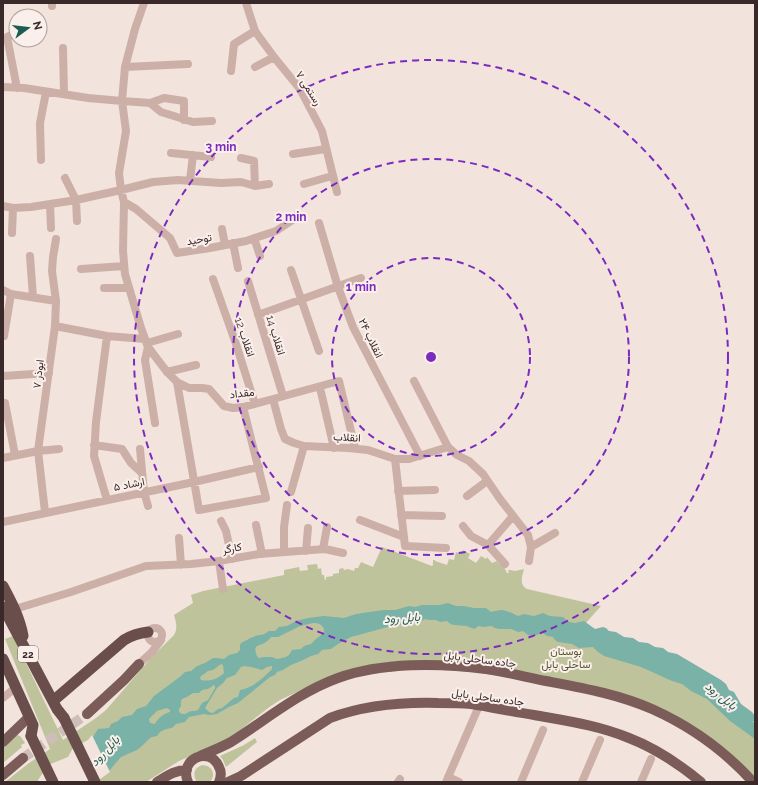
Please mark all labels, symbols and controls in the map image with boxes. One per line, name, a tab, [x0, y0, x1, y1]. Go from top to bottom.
north arrow	[8, 8, 48, 48]
text: N	[30, 20, 45, 31]
street label: رستمی ۷	[293, 69, 325, 108]
text: 3 min	[205, 140, 237, 154]
text: 2 min	[275, 210, 307, 224]
street label: توحید	[185, 231, 213, 248]
text: 1 min	[346, 280, 376, 294]
street label: انقلاب 14	[263, 314, 288, 357]
street label: انقلاب 12	[232, 316, 257, 359]
street label: انقلاب ۲۴	[355, 316, 386, 360]
centre of rings	[424, 350, 438, 364]
street label: ابوذر ۷	[30, 359, 47, 389]
street label: مقداد	[229, 386, 255, 401]
street label: انقلاب	[333, 430, 361, 445]
street label: ارشاد ۵	[112, 475, 146, 494]
street label: کارگر	[220, 540, 243, 557]
water label: بابل رود	[383, 610, 421, 627]
park label: بوستان ساحلی بابل	[541, 645, 591, 671]
road number: 22	[18, 646, 38, 662]
street label: جاده ساحلی بابل	[443, 649, 517, 670]
water label: بابل رود	[702, 679, 740, 714]
street label: جاده ساحلی بایل	[451, 686, 525, 709]
water label: بابل رود	[88, 733, 124, 770]

